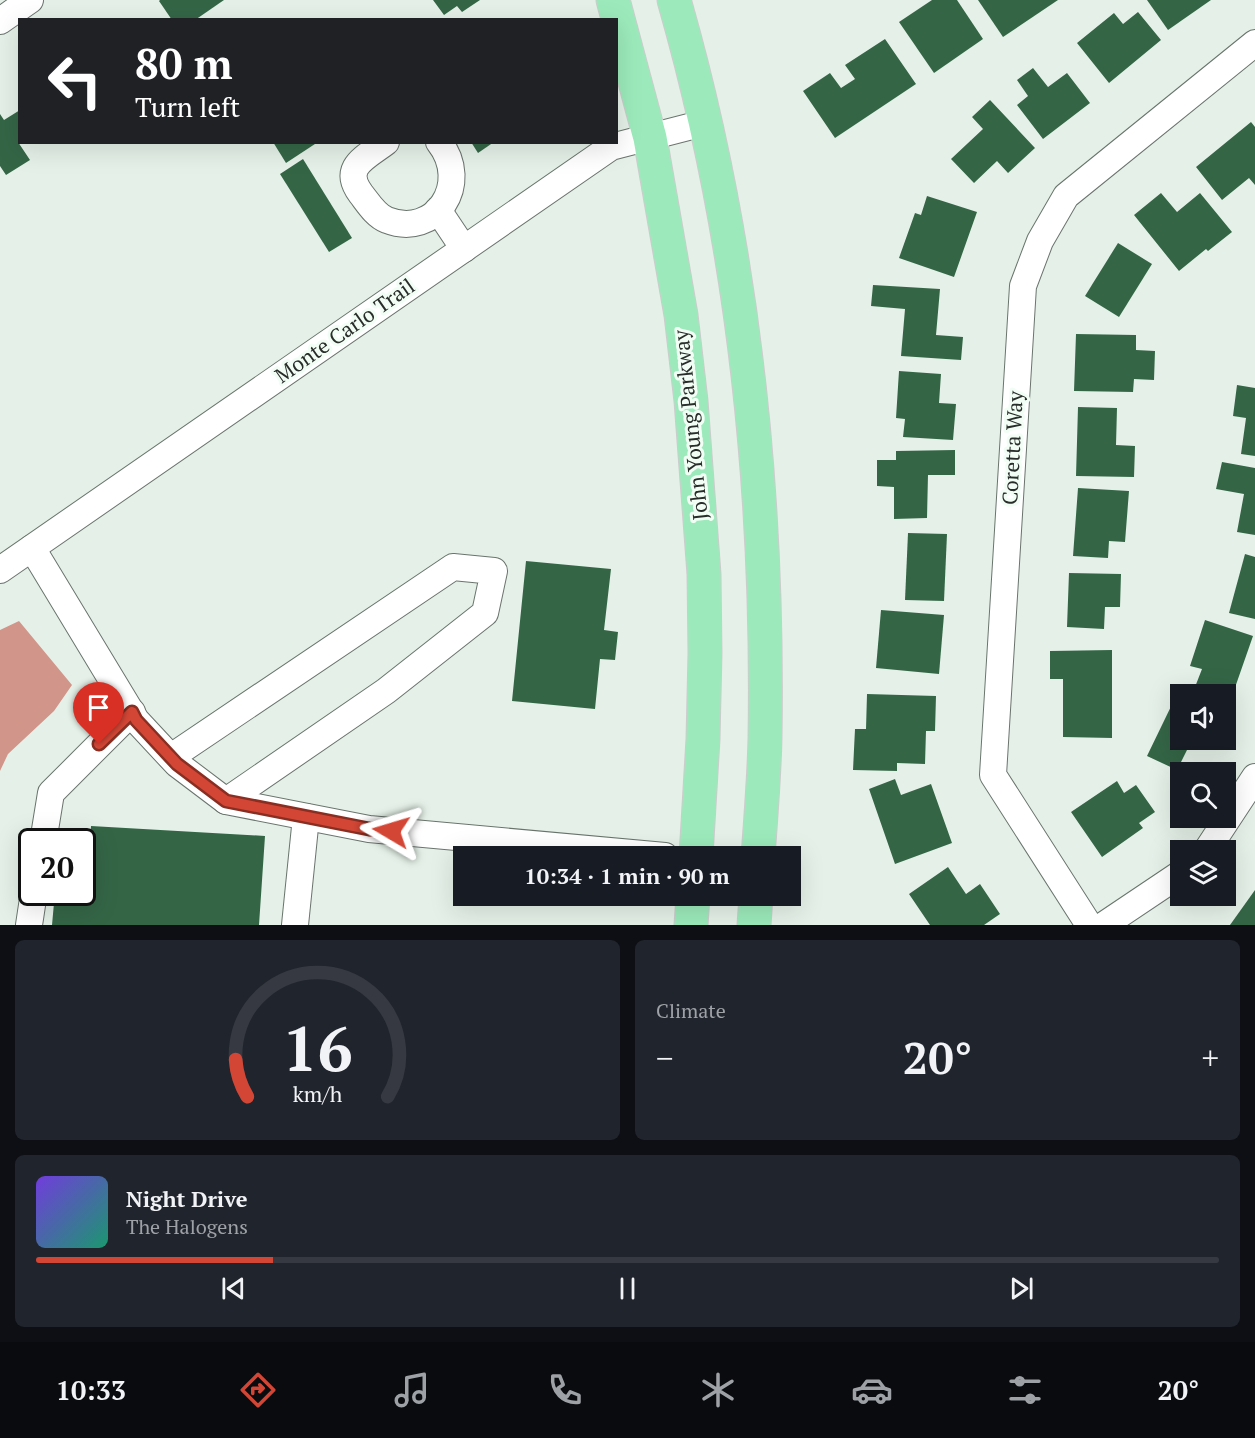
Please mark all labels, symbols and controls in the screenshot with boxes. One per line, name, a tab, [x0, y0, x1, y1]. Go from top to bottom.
text: 80 m	[135, 35, 233, 91]
icon: left	[36, 42, 114, 120]
text: Turn left	[135, 89, 240, 125]
street label: Monte Carlo Trail	[269, 271, 420, 389]
street label: John Young Parkway	[666, 328, 714, 522]
street label: Coretta Way	[995, 390, 1029, 506]
pin	[73, 682, 124, 744]
map controls	[1170, 684, 1236, 906]
button: sound	[1170, 684, 1236, 750]
icon: arrive	[82, 691, 115, 724]
button: search	[1170, 762, 1236, 828]
position arrow	[359, 799, 423, 863]
speed limit sign: 20	[18, 828, 96, 906]
button: layers	[1170, 840, 1236, 906]
text: 10:34 · 1 min · 90 m	[524, 861, 730, 890]
text: Climate	[656, 997, 726, 1024]
text: 16	[282, 1006, 353, 1089]
text: 20°	[903, 1027, 972, 1087]
text: −	[656, 1036, 674, 1079]
text: +	[1201, 1036, 1219, 1079]
text: km/h	[293, 1080, 343, 1108]
text: Night Drive	[126, 1184, 248, 1213]
text: The Halogens	[126, 1213, 248, 1240]
icon: previous	[217, 1272, 250, 1305]
icon: pause	[611, 1272, 644, 1305]
icon: next	[1005, 1272, 1038, 1305]
icon: directions	[237, 1369, 279, 1411]
icon: music	[391, 1369, 433, 1411]
icon: phone	[544, 1369, 586, 1411]
icon: climate	[697, 1369, 739, 1411]
icon: car	[851, 1369, 893, 1411]
icon: filters	[1004, 1369, 1046, 1411]
text: 10:33	[56, 1372, 126, 1408]
text: 20°	[1158, 1372, 1199, 1408]

